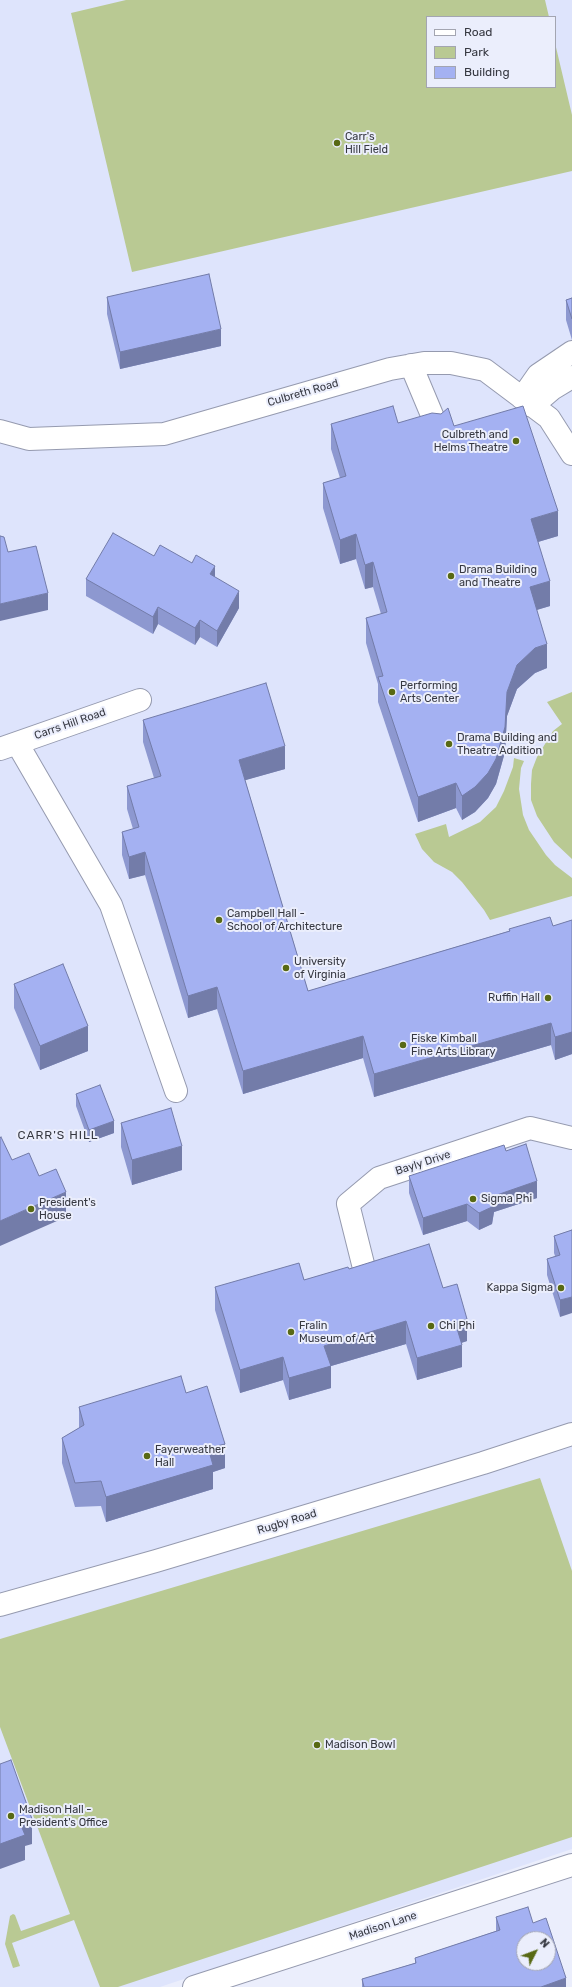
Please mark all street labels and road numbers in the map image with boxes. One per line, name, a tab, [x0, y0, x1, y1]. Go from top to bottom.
street label: Culbreth Road	[266, 377, 340, 409]
street label: Carrs Hill Road	[33, 706, 107, 742]
street label: Bayly Drive	[394, 1148, 452, 1178]
street label: Rugby Road	[256, 1507, 318, 1537]
street label: Madison Lane	[347, 1909, 419, 1943]

